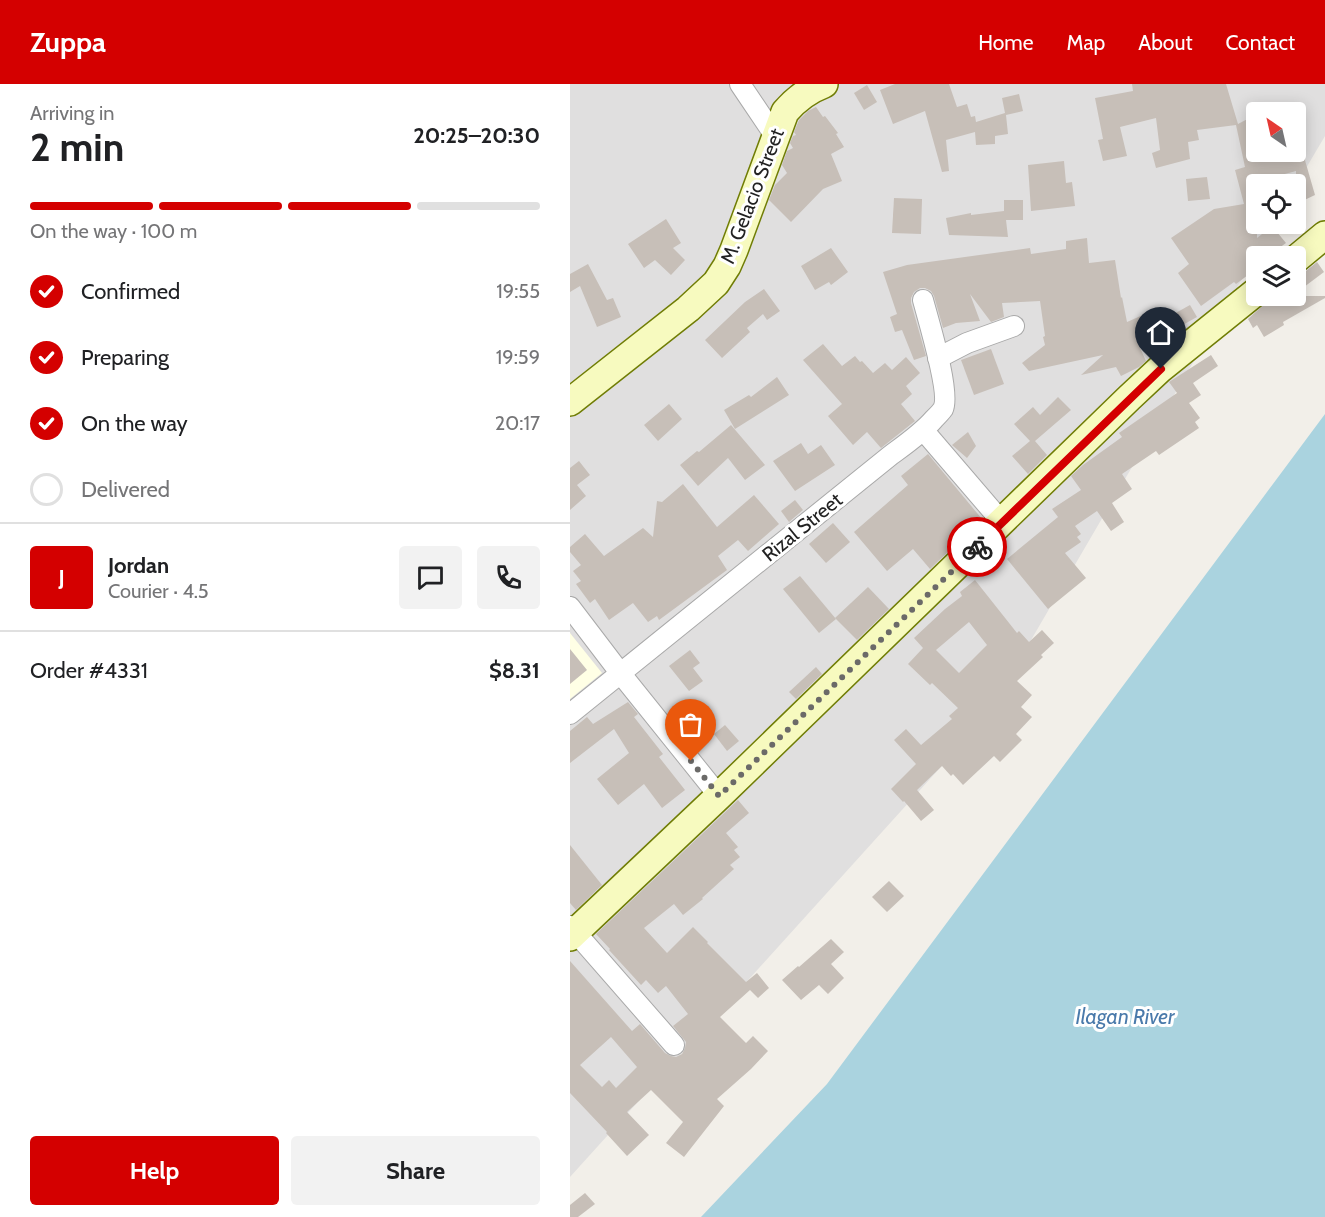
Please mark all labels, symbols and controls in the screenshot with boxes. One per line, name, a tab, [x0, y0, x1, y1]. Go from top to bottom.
text: Zuppa	[30, 25, 106, 59]
text: Home	[978, 30, 1034, 55]
text: Map	[1067, 30, 1105, 55]
text: About	[1138, 30, 1192, 55]
text: Contact	[1225, 30, 1295, 55]
text: Arriving in	[30, 101, 114, 125]
north arrow	[1246, 102, 1306, 162]
map controls	[1246, 102, 1306, 306]
text: 20:25–20:30	[413, 122, 540, 149]
text: 2 min	[30, 123, 124, 171]
street label: M. Gelacio Street	[715, 125, 789, 267]
button: locate	[1246, 174, 1306, 234]
text: On the way · 100 m	[30, 219, 197, 243]
button: layers	[1246, 246, 1306, 306]
icon: check	[30, 275, 63, 308]
text: Confirmed	[81, 278, 180, 305]
text: 19:55	[496, 279, 540, 303]
pin	[1135, 307, 1186, 369]
icon: home	[1144, 316, 1177, 349]
icon: check	[30, 341, 63, 374]
text: Preparing	[81, 344, 169, 371]
text: 19:59	[496, 345, 540, 369]
icon: check	[30, 407, 63, 440]
text: On the way	[81, 410, 188, 437]
text: 20:17	[495, 411, 540, 435]
text: Delivered	[81, 476, 170, 503]
street label: Rizal Street	[757, 487, 847, 566]
courier	[947, 517, 1007, 577]
icon: bike	[961, 531, 994, 564]
button: chat	[399, 546, 462, 609]
button: phone	[477, 546, 540, 609]
text: Jordan	[108, 552, 169, 579]
text: J	[58, 564, 65, 591]
text: Courier · 4.5	[108, 579, 209, 603]
text: Order #4331	[30, 657, 148, 684]
text: $8.31	[489, 657, 540, 684]
pin	[665, 699, 716, 761]
icon: bag	[674, 708, 707, 741]
water label: Ilagan River	[1076, 1004, 1176, 1029]
button: Help	[30, 1136, 279, 1205]
button: Share	[291, 1136, 540, 1205]

